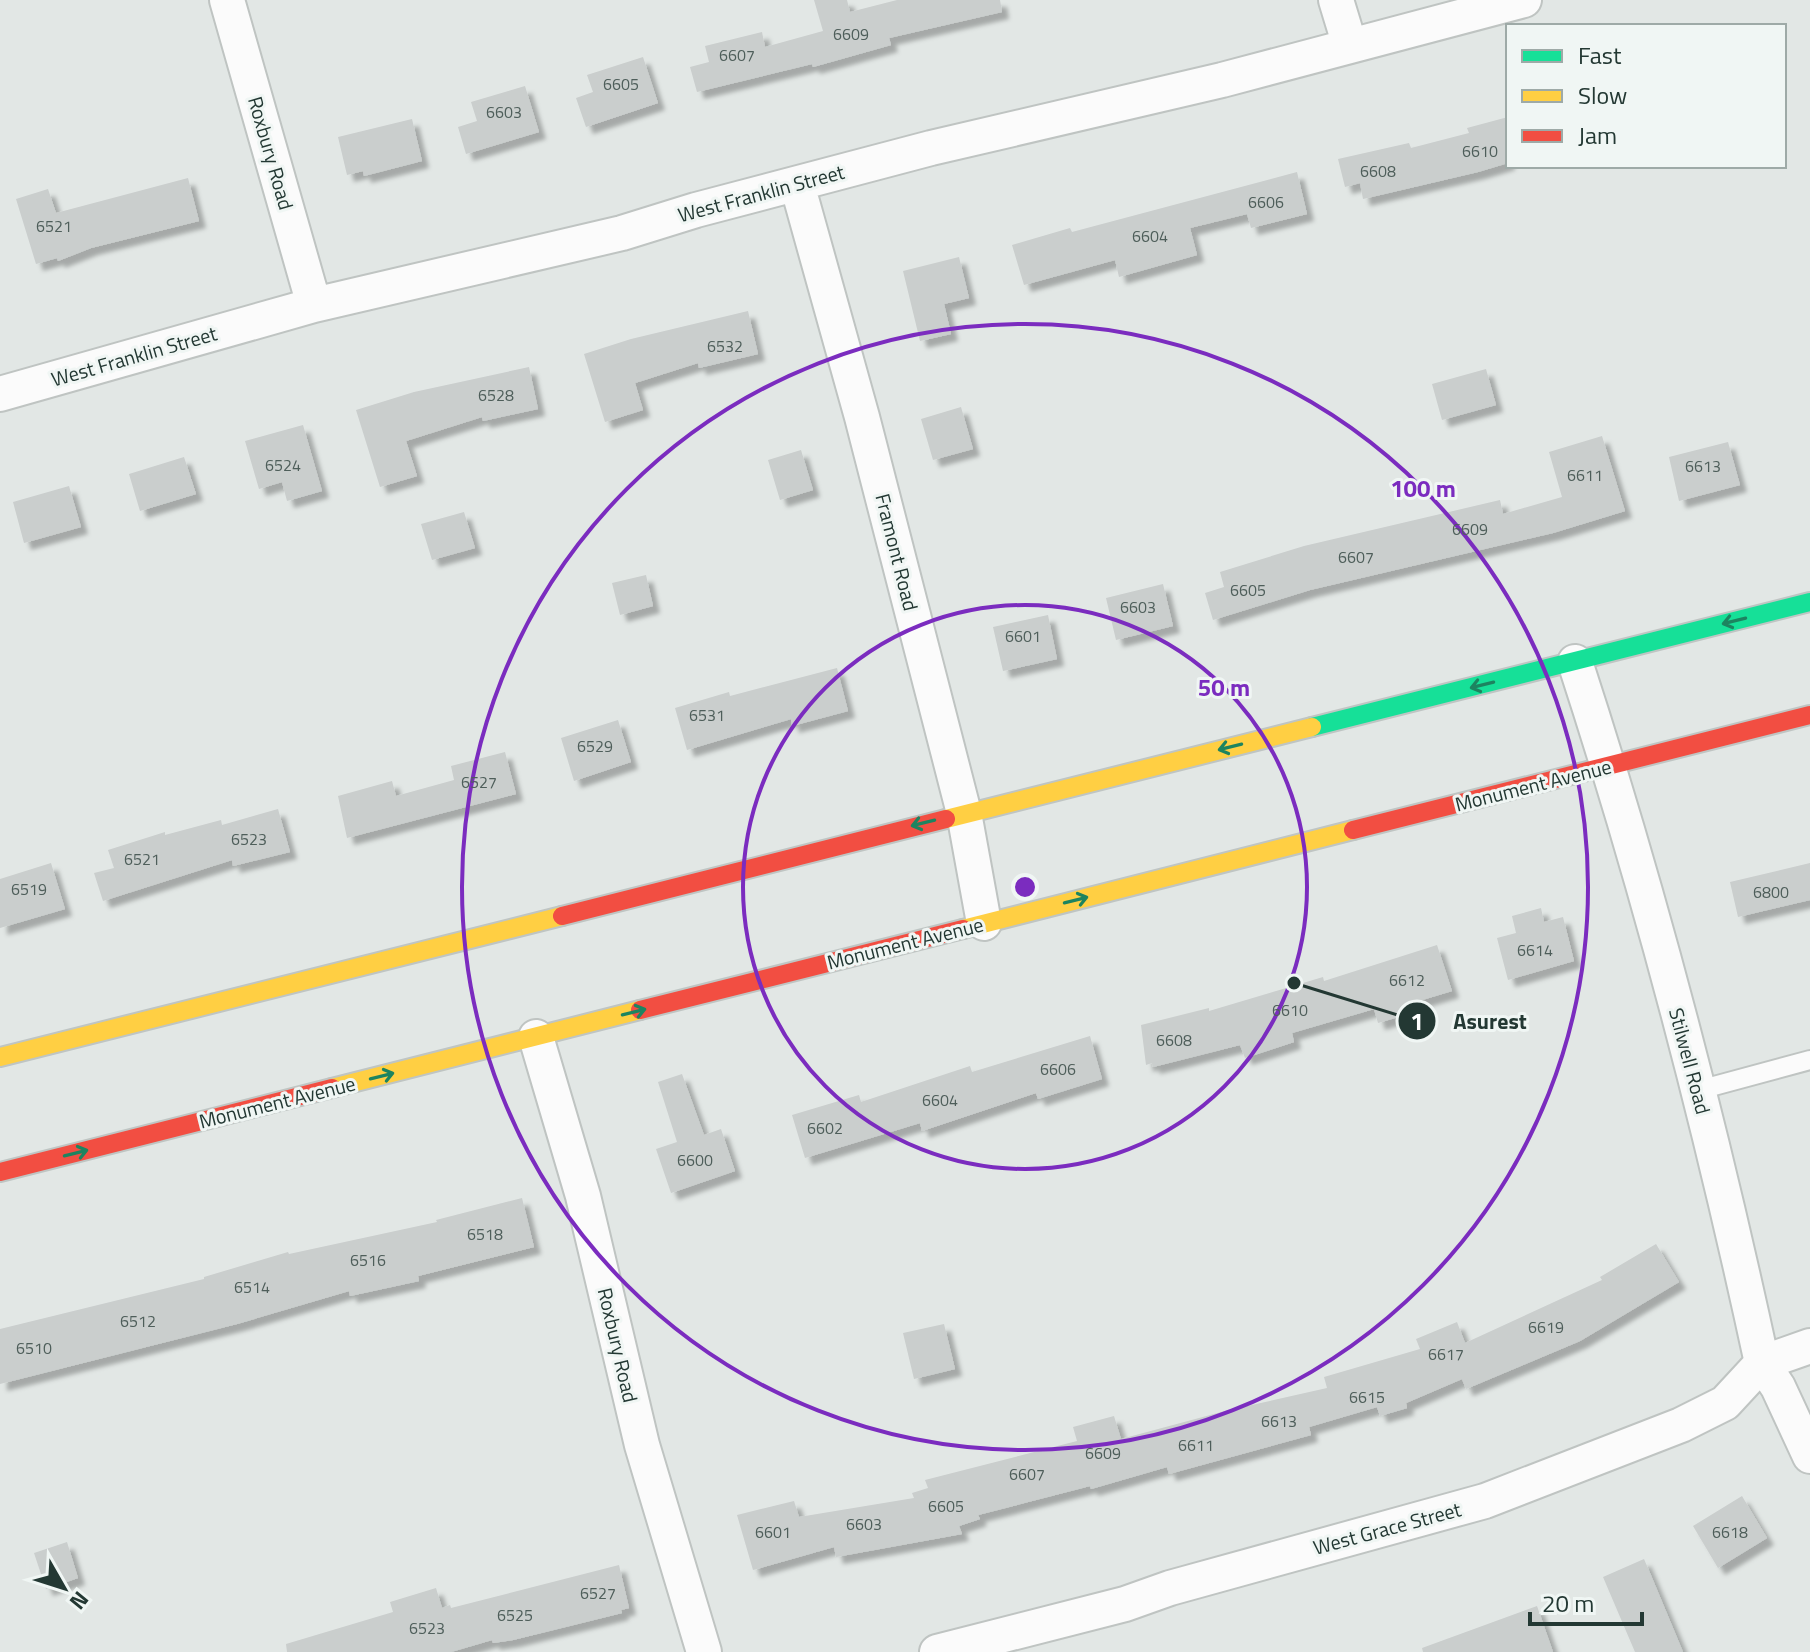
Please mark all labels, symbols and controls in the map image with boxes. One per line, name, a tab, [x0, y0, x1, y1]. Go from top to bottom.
house number: 6609	[833, 22, 869, 46]
legend	[1506, 24, 1786, 168]
text: Fast	[1578, 37, 1622, 73]
house number: 6607	[719, 43, 755, 67]
house number: 6605	[603, 72, 639, 96]
text: Slow	[1578, 77, 1627, 113]
street label: Roxbury Road	[240, 93, 302, 213]
house number: 6603	[486, 100, 522, 124]
text: Jam	[1578, 117, 1617, 153]
house number: 6610	[1462, 139, 1498, 163]
street label: West Franklin Street	[674, 156, 848, 230]
house number: 6608	[1360, 159, 1396, 183]
house number: 6606	[1248, 190, 1284, 214]
house number: 6521	[36, 214, 72, 238]
house number: 6604	[1132, 224, 1168, 248]
street label: West Franklin Street	[47, 318, 221, 394]
house number: 6532	[707, 334, 743, 358]
house number: 6528	[478, 383, 514, 407]
house number: 6524	[265, 453, 301, 477]
house number: 6613	[1685, 454, 1721, 478]
house number: 6611	[1567, 463, 1603, 487]
text: 100 m	[1390, 470, 1456, 506]
street label: Framont Road	[867, 490, 927, 614]
house number: 6609	[1452, 517, 1488, 541]
house number: 6607	[1338, 545, 1374, 569]
house number: 6605	[1230, 578, 1266, 602]
house number: 6603	[1120, 595, 1156, 619]
one-way arrow	[1722, 615, 1748, 630]
house number: 6601	[1005, 624, 1041, 648]
text: 50 m	[1198, 669, 1250, 705]
one-way arrow	[1470, 678, 1496, 693]
house number: 6531	[689, 703, 725, 727]
house number: 6529	[577, 734, 613, 758]
one-way arrow	[1217, 741, 1243, 756]
street label: Monument Avenue	[1452, 751, 1614, 819]
house number: 6527	[461, 770, 497, 794]
one-way arrow	[911, 817, 937, 832]
house number: 6523	[231, 827, 267, 851]
house number: 6521	[124, 847, 160, 871]
centre of rings	[1011, 873, 1039, 901]
house number: 6519	[11, 877, 47, 901]
house number: 6800	[1753, 880, 1789, 904]
one-way arrow	[1063, 892, 1089, 907]
street label: Monument Avenue	[824, 909, 986, 977]
house number: 6614	[1517, 938, 1553, 962]
house number: 6612	[1389, 968, 1425, 992]
house number: 6610	[1272, 998, 1308, 1022]
callout: Asurest	[1397, 998, 1543, 1044]
one-way arrow	[621, 1003, 647, 1018]
text: 1	[1410, 1003, 1424, 1039]
text: Asurest	[1453, 1004, 1527, 1038]
street label: Stilwell Road	[1661, 1004, 1719, 1118]
house number: 6608	[1156, 1028, 1192, 1052]
house number: 6606	[1040, 1057, 1076, 1081]
one-way arrow	[369, 1067, 394, 1082]
street label: Monument Avenue	[196, 1068, 358, 1136]
house number: 6604	[922, 1088, 958, 1112]
house number: 6602	[807, 1116, 843, 1140]
one-way arrow	[62, 1145, 88, 1160]
house number: 6600	[677, 1148, 713, 1172]
house number: 6518	[467, 1222, 503, 1246]
house number: 6516	[350, 1248, 386, 1272]
house number: 6514	[234, 1275, 270, 1299]
street label: Roxbury Road	[590, 1285, 646, 1405]
house number: 6512	[120, 1309, 156, 1333]
house number: 6619	[1528, 1315, 1564, 1339]
house number: 6510	[16, 1336, 52, 1360]
house number: 6617	[1428, 1342, 1464, 1366]
house number: 6615	[1349, 1385, 1385, 1409]
house number: 6613	[1261, 1409, 1297, 1433]
house number: 6611	[1178, 1433, 1214, 1457]
house number: 6609	[1085, 1441, 1121, 1465]
house number: 6607	[1009, 1462, 1045, 1486]
street label: West Grace Street	[1310, 1493, 1464, 1563]
house number: 6605	[928, 1494, 964, 1518]
house number: 6603	[846, 1512, 882, 1536]
house number: 6601	[755, 1520, 791, 1544]
house number: 6618	[1712, 1520, 1748, 1544]
north arrow	[24, 1548, 104, 1628]
scale bar	[1530, 1576, 1642, 1626]
house number: 6527	[580, 1581, 616, 1605]
text: N	[62, 1584, 98, 1617]
text: 20 m	[1542, 1585, 1594, 1621]
house number: 6525	[497, 1603, 533, 1627]
house number: 6523	[409, 1616, 445, 1640]

